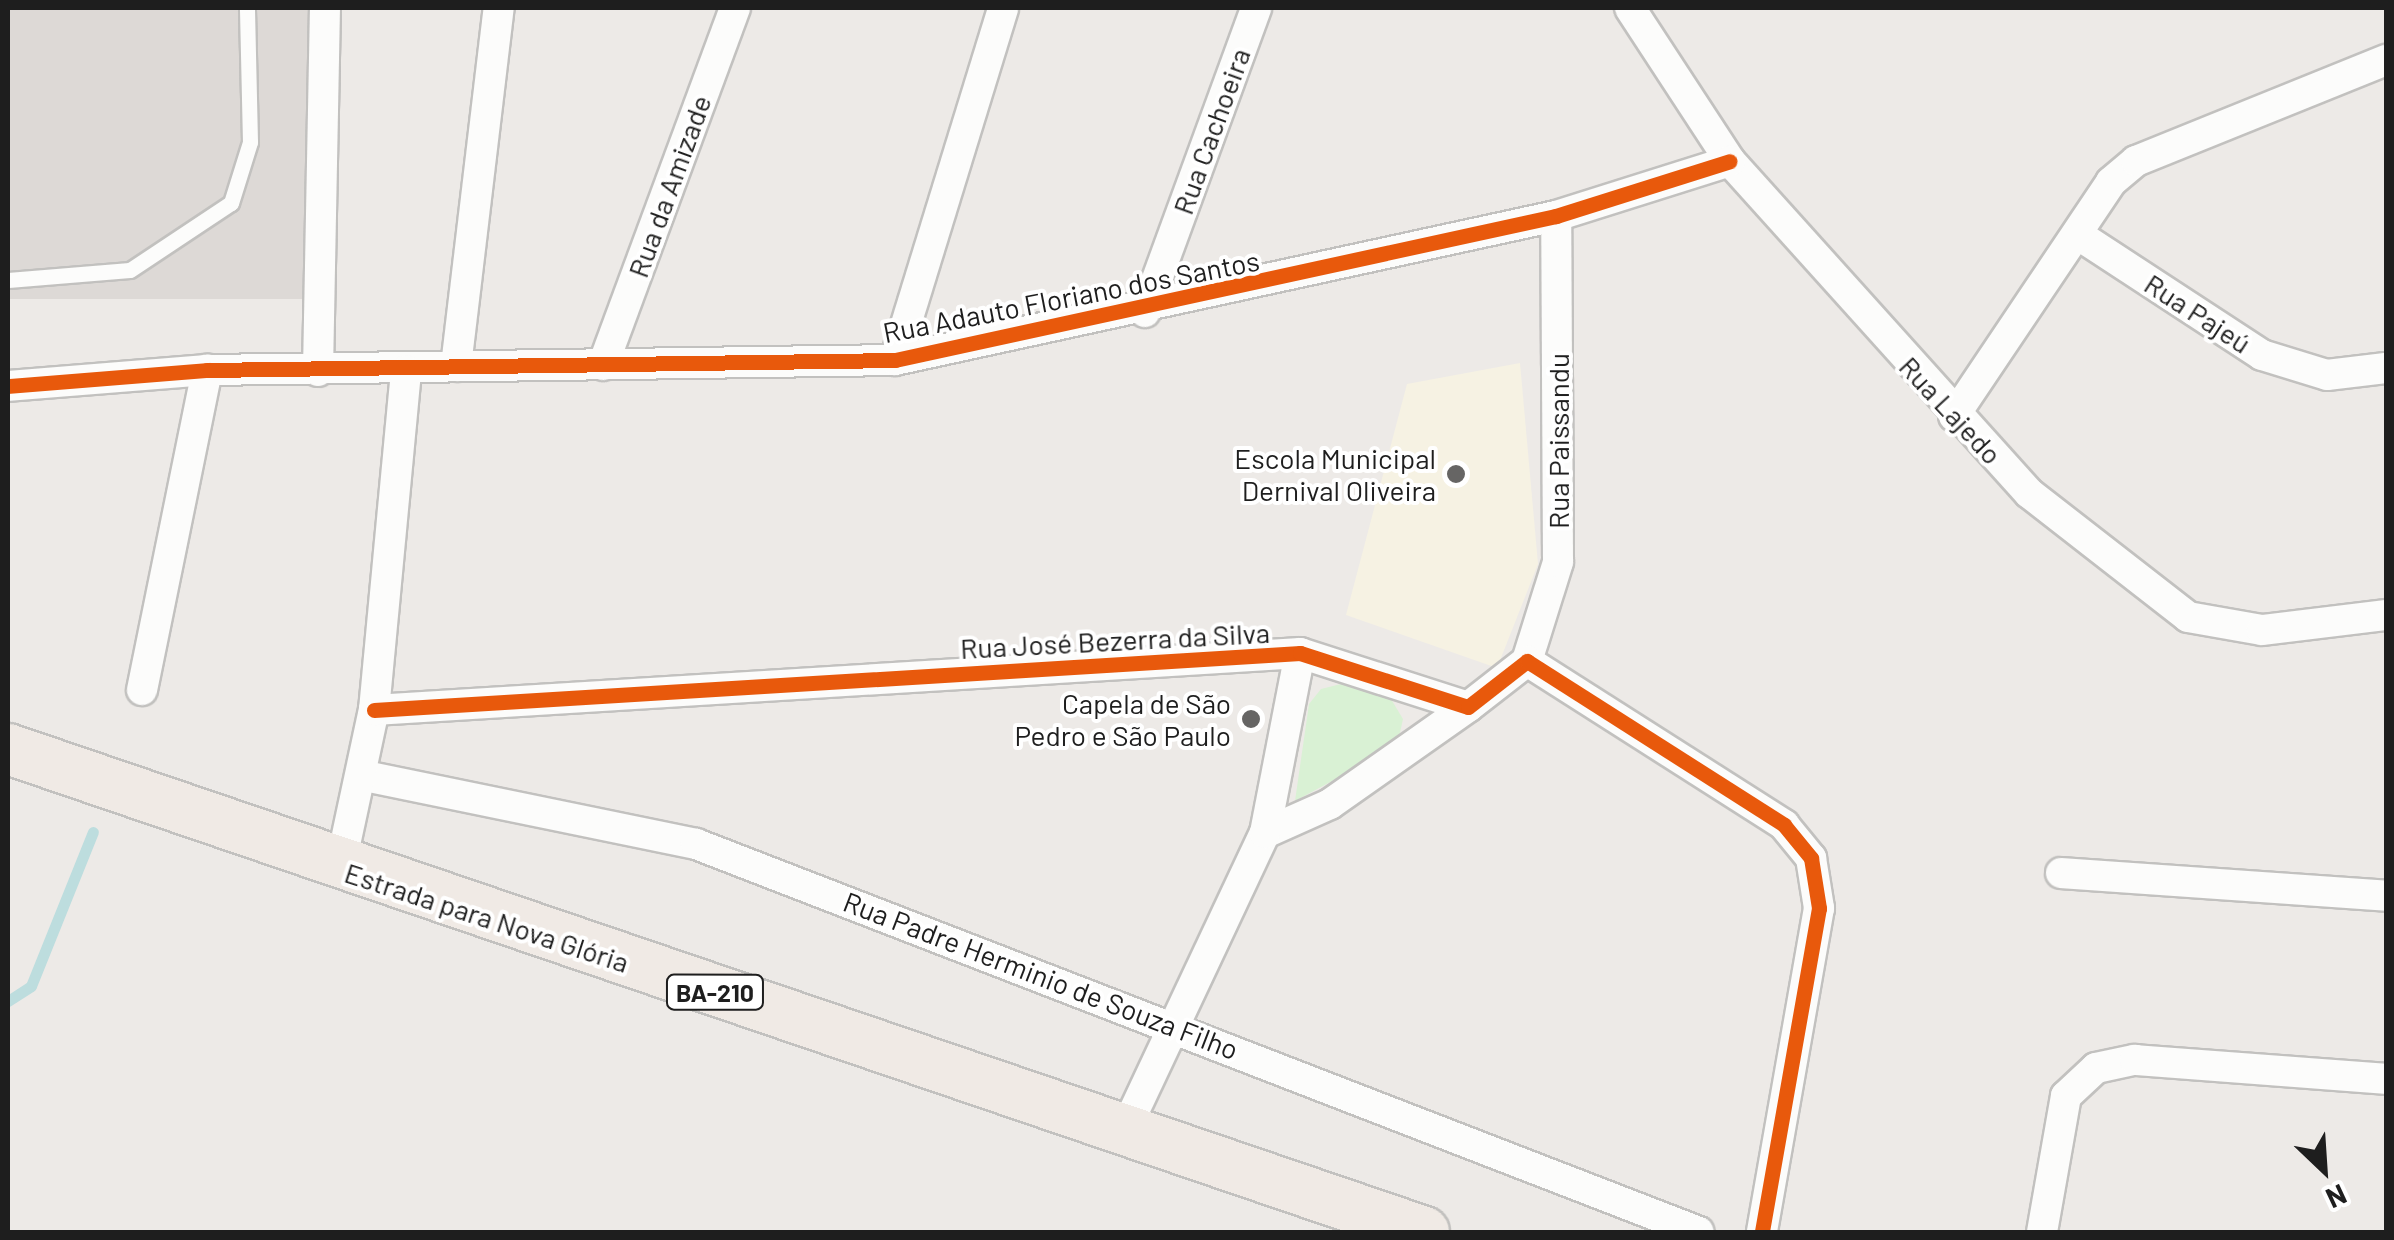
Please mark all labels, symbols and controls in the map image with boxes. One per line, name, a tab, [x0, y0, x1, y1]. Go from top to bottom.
street label: Rua Cachoeira	[1165, 43, 1257, 219]
street label: Rua da Amizade	[620, 90, 718, 282]
street label: Rua Adauto Floriano dos Santos	[880, 243, 1262, 349]
street label: Rua Pajeú	[2139, 266, 2257, 360]
street label: Rua Lajedo	[1893, 349, 2009, 471]
street label: Rua Paissandu	[1541, 353, 1575, 529]
place label: Escola Municipal Dernival Oliveira	[1234, 441, 1436, 507]
marker: Escola Municipal Dernival Oliveira	[1445, 463, 1467, 485]
street label: Rua José Bezerra da Silva	[959, 615, 1271, 665]
place label: Capela de São Pedro e São Paulo	[1015, 686, 1231, 752]
marker: Capela de São Pedro e São Paulo	[1240, 708, 1262, 730]
street label: Estrada para Nova Glória	[341, 855, 633, 979]
street label: Rua Padre Herminio de Souza Filho	[839, 884, 1243, 1066]
road number: BA-210	[665, 972, 765, 1012]
north arrow	[2274, 1120, 2374, 1220]
text: N	[2321, 1178, 2352, 1217]

